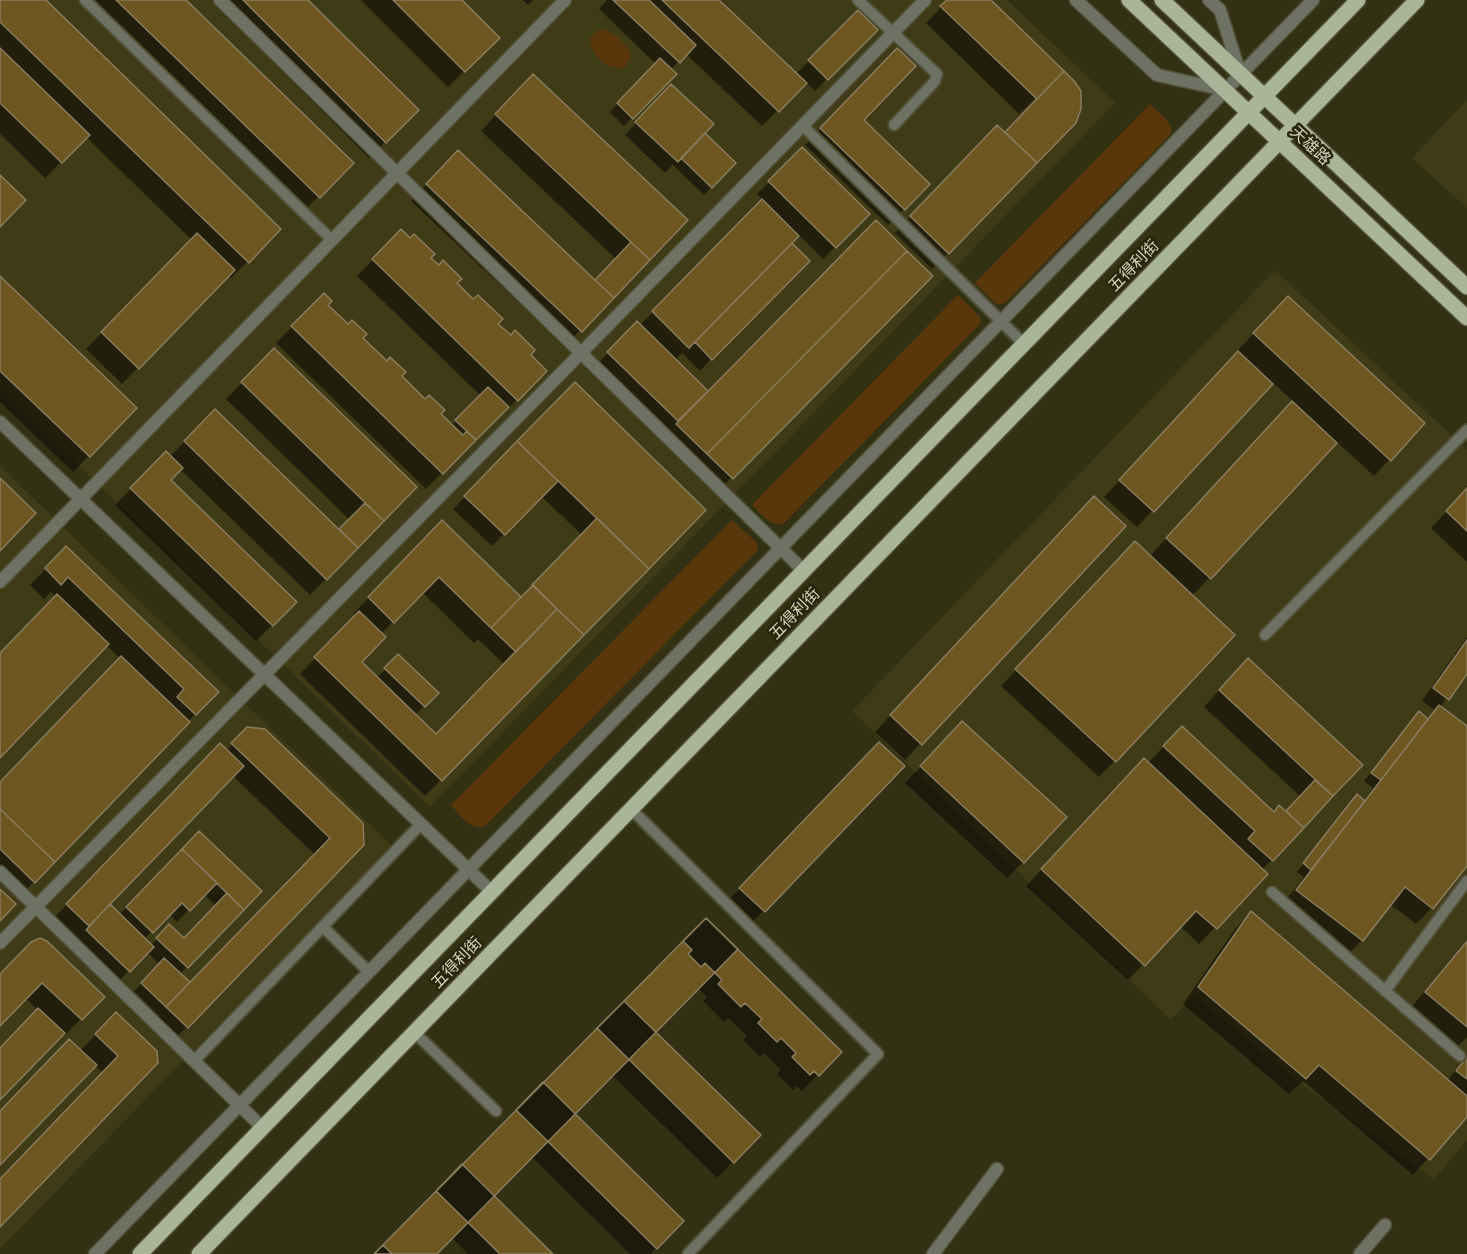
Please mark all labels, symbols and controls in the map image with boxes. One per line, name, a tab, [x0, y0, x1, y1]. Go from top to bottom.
street label: 天雄路	[1286, 123, 1334, 169]
street label: 五得利街	[1105, 236, 1163, 296]
street label: 五得利街	[766, 584, 824, 644]
street label: 五得利街	[428, 933, 486, 993]

